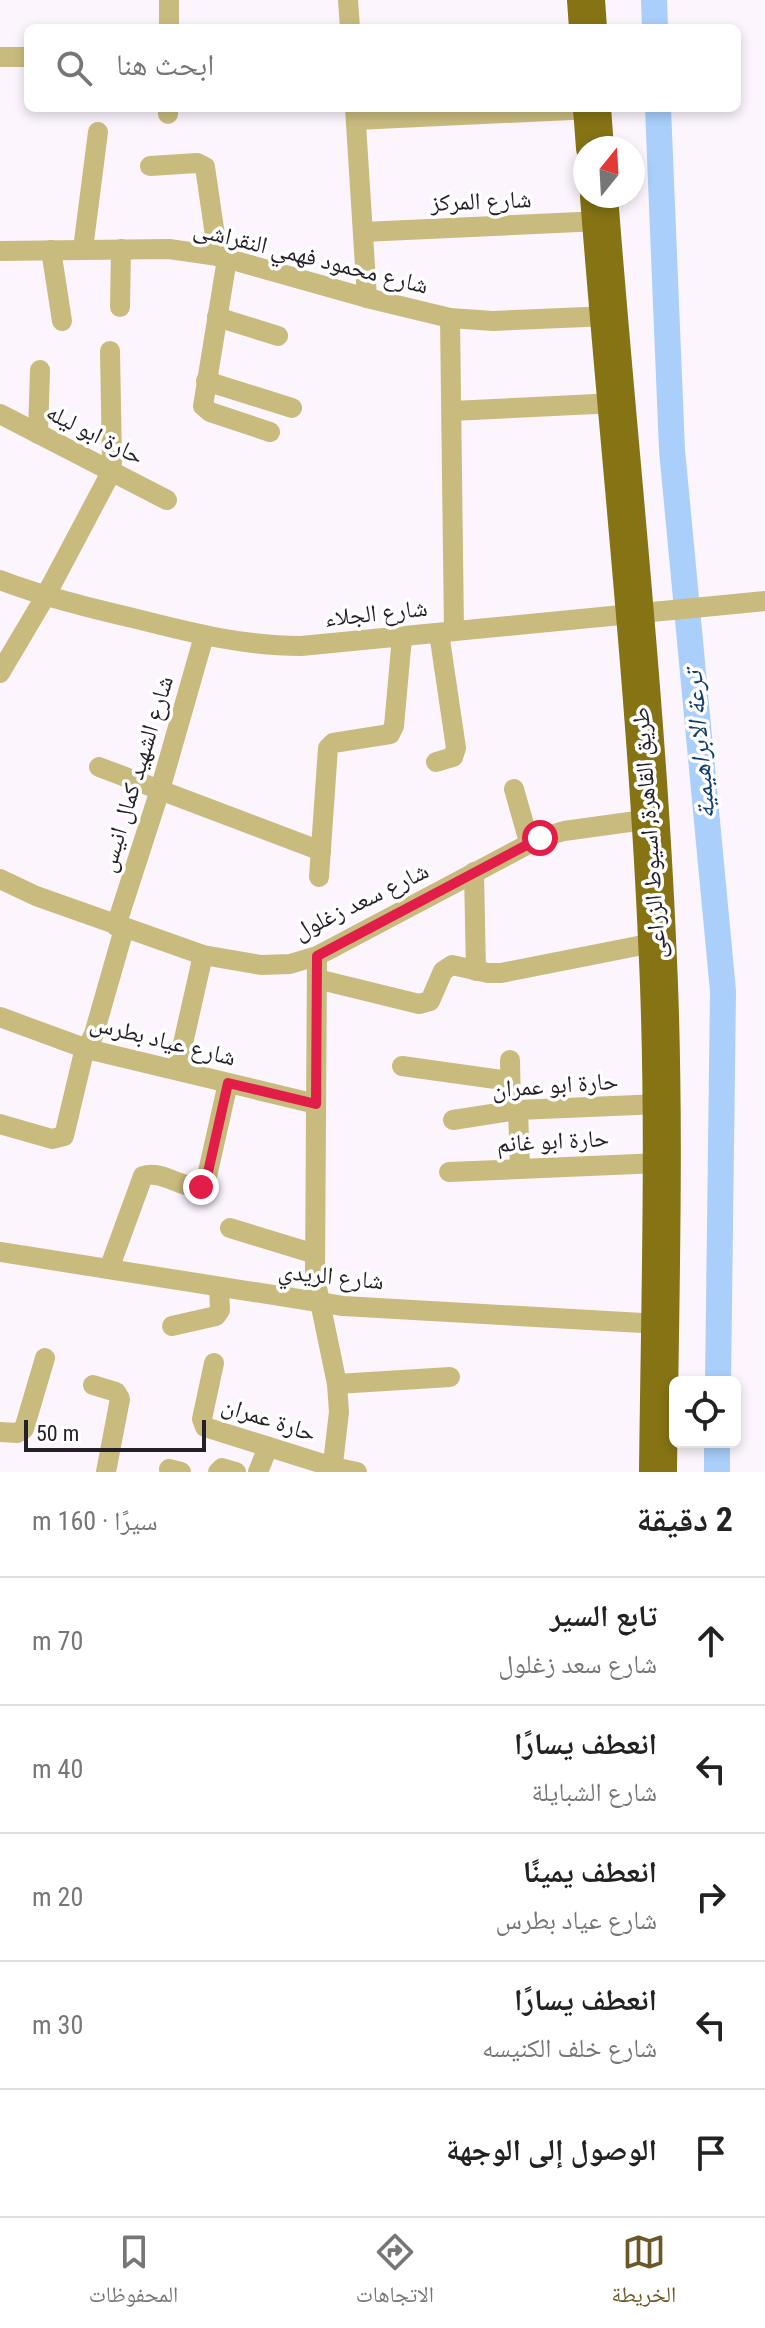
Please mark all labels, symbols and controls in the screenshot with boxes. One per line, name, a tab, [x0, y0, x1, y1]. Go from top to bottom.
search box	[24, 24, 741, 112]
icon: search	[52, 46, 96, 90]
text: ابحث هنا	[116, 47, 214, 82]
north arrow	[573, 136, 645, 208]
street label: شارع المركز	[429, 185, 532, 218]
street label: شارع محمود فهمي النقراشى	[190, 214, 431, 305]
street label: حارة ابو ليله	[42, 398, 148, 470]
street label: شارع الجلاء	[323, 594, 429, 633]
water label: ترعة الابراهيمية	[677, 665, 720, 820]
street label: شارع الشهيد كمال انيس	[93, 673, 180, 876]
street label: طريق القاهرة, اسيوط الزراعى	[626, 706, 672, 960]
route start	[522, 820, 558, 856]
street label: شارع سعد زغلول	[289, 856, 433, 947]
street label: شارع عياد بطرس	[87, 1008, 239, 1073]
street label: حارة ابو عمران	[491, 1067, 619, 1103]
street label: حارة ابو غانم	[496, 1124, 610, 1160]
route end	[183, 1169, 219, 1205]
street label: شارع الريدي	[276, 1257, 385, 1301]
map controls	[669, 1376, 741, 1448]
button: locate	[669, 1376, 741, 1448]
street label: حارة عمران	[218, 1391, 320, 1447]
scale bar	[24, 1416, 206, 1452]
text: 50 m	[36, 1421, 79, 1446]
text: 2 دقيقة	[637, 1499, 733, 1539]
text: سيرًا · 160 m	[32, 1506, 158, 1536]
text: تابع السير	[550, 1598, 657, 1633]
icon: ahead	[689, 1619, 733, 1663]
text: 70 m	[32, 1626, 83, 1656]
text: شارع سعد زغلول	[498, 1649, 657, 1679]
text: انعطف يسارًا	[514, 1726, 657, 1761]
icon: left	[689, 1747, 733, 1791]
text: 40 m	[32, 1754, 83, 1784]
text: شارع الشبايلة	[531, 1777, 657, 1807]
text: انعطف يمينًا	[523, 1854, 657, 1889]
icon: right	[689, 1875, 733, 1919]
text: 20 m	[32, 1882, 83, 1912]
text: شارع عياد بطرس	[495, 1905, 657, 1935]
text: انعطف يسارًا	[514, 1982, 657, 2017]
icon: left	[689, 2003, 733, 2047]
text: 30 m	[32, 2010, 83, 2040]
text: شارع خلف الكنيسه	[482, 2033, 657, 2063]
icon: arrive	[689, 2131, 733, 2175]
text: الوصول إلى الوجهة	[446, 2132, 657, 2167]
tab: المحفوظات	[89, 2230, 178, 2316]
tab: الاتجاهات	[356, 2230, 434, 2316]
tab: الخريطة	[611, 2230, 676, 2316]

